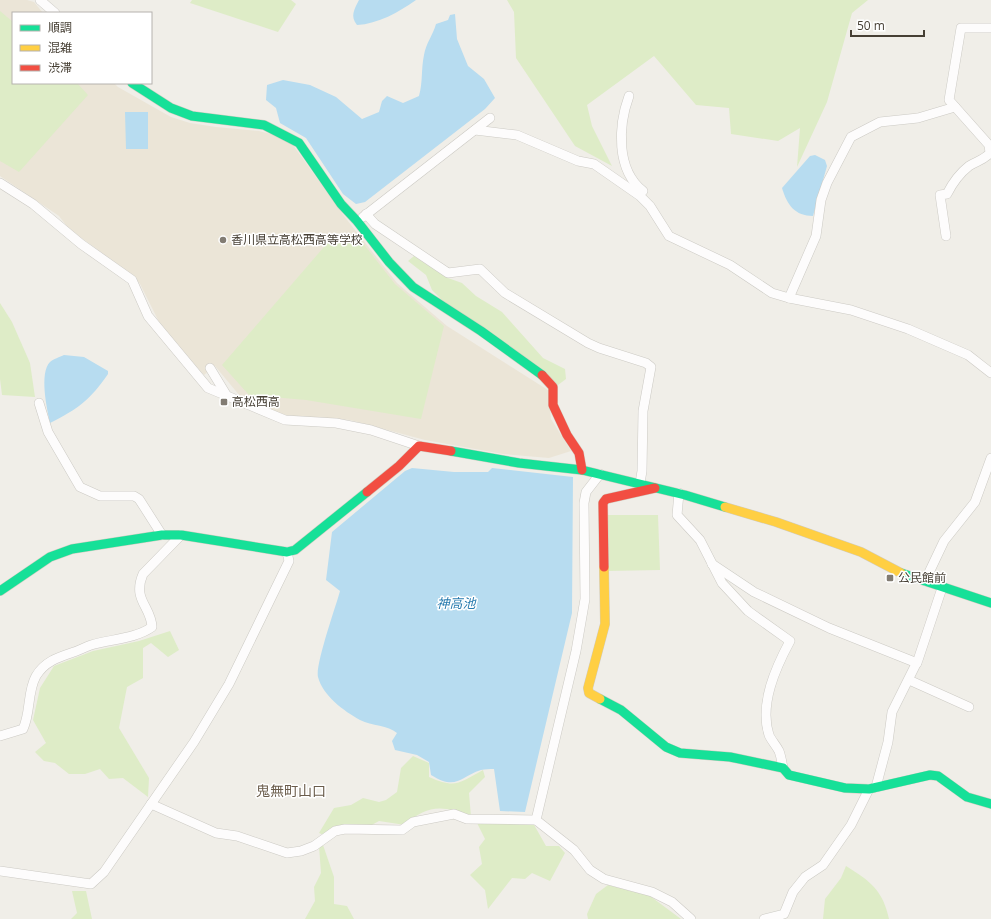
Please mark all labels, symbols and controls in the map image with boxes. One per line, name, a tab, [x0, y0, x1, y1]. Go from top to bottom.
legend	[12, 12, 152, 84]
scale bar	[851, 12, 924, 38]
text: 50 m	[857, 17, 885, 34]
text: 順調	[48, 19, 72, 36]
text: 混雑	[48, 39, 72, 56]
text: 渋滞	[48, 59, 72, 76]
place label: 香川県立高松西高等学校	[231, 231, 363, 248]
marker: 香川県立高松西高等学校	[218, 235, 228, 245]
place label: 高松西高	[232, 393, 280, 410]
marker: 高松西高	[219, 397, 229, 407]
place label: 公民館前	[898, 569, 946, 586]
marker: 公民館前	[885, 573, 895, 583]
water label: 神高池	[436, 594, 477, 612]
district label: 鬼無町山口	[256, 781, 326, 800]

